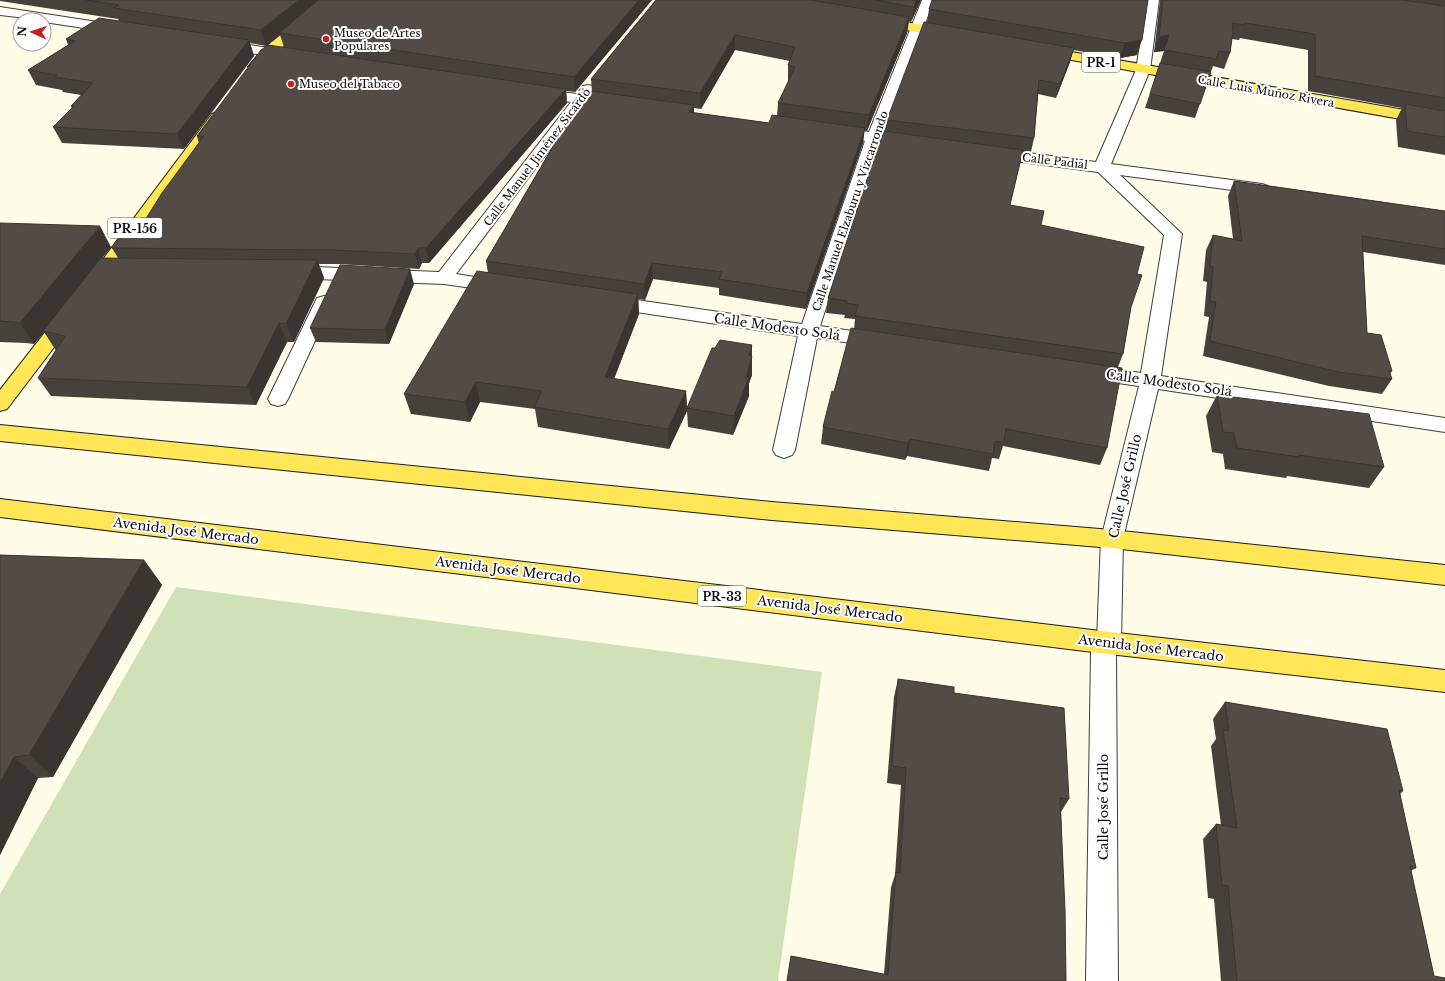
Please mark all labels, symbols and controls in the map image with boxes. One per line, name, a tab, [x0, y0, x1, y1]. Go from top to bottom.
north arrow	[12, 12, 52, 52]
text: N	[15, 25, 29, 37]
place label: Museo de Artes Populares	[334, 26, 420, 53]
marker: Museo de Artes Populares	[321, 34, 331, 44]
road number: PR-1	[1082, 52, 1120, 72]
street label: Calle Luis Muñoz Rivera	[1197, 72, 1336, 110]
place label: Museo del Tabaco	[299, 77, 400, 91]
marker: Museo del Tabaco	[286, 79, 296, 89]
street label: Calle Manuel Jiménez Sicardó	[480, 85, 594, 229]
street label: Calle Manuel Elzaburu y Vizcarrondo	[809, 109, 891, 313]
street label: Calle Padial	[1021, 150, 1089, 172]
road number: PR-156	[108, 218, 162, 238]
street label: Calle Modesto Solá	[713, 310, 842, 344]
street label: Calle Modesto Solá	[1105, 366, 1234, 400]
street label: Calle José Grillo	[1105, 432, 1145, 540]
street label: Avenida José Mercado	[111, 514, 260, 548]
street label: Avenida José Mercado	[433, 553, 582, 587]
road number: PR-33	[698, 586, 746, 606]
street label: Avenida José Mercado	[755, 592, 904, 626]
street label: Avenida José Mercado	[1076, 631, 1225, 665]
street label: Calle José Grillo	[1095, 754, 1112, 860]

